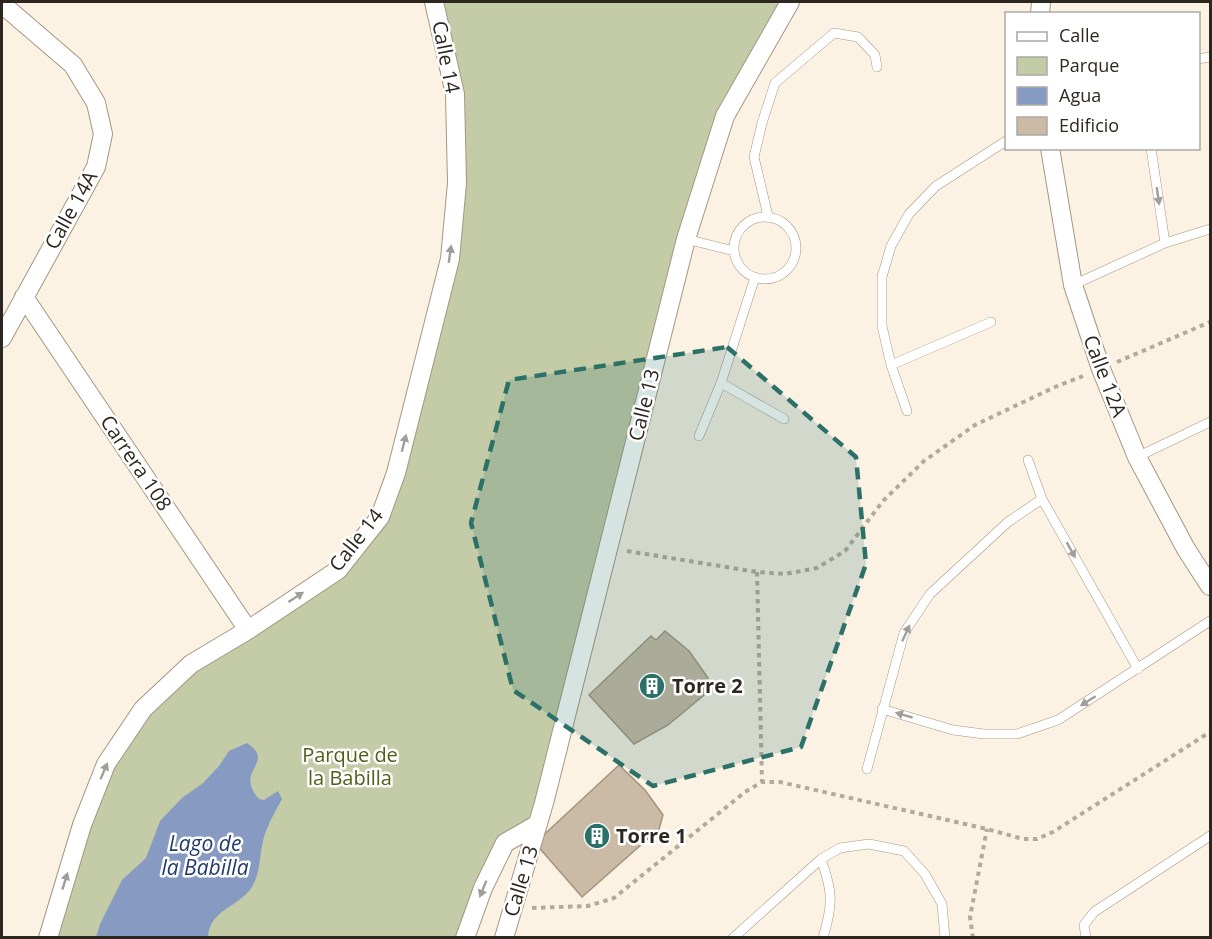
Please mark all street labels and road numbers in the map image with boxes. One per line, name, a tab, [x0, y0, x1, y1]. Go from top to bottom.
street label: Calle 14	[426, 18, 467, 96]
street label: Calle 14A	[38, 165, 103, 254]
street label: Calle 12A	[1077, 331, 1134, 421]
street label: Calle 13	[622, 366, 665, 444]
street label: Carrera 108	[94, 410, 178, 516]
street label: Calle 14	[322, 502, 389, 577]
street label: Calle 13	[497, 842, 544, 920]

